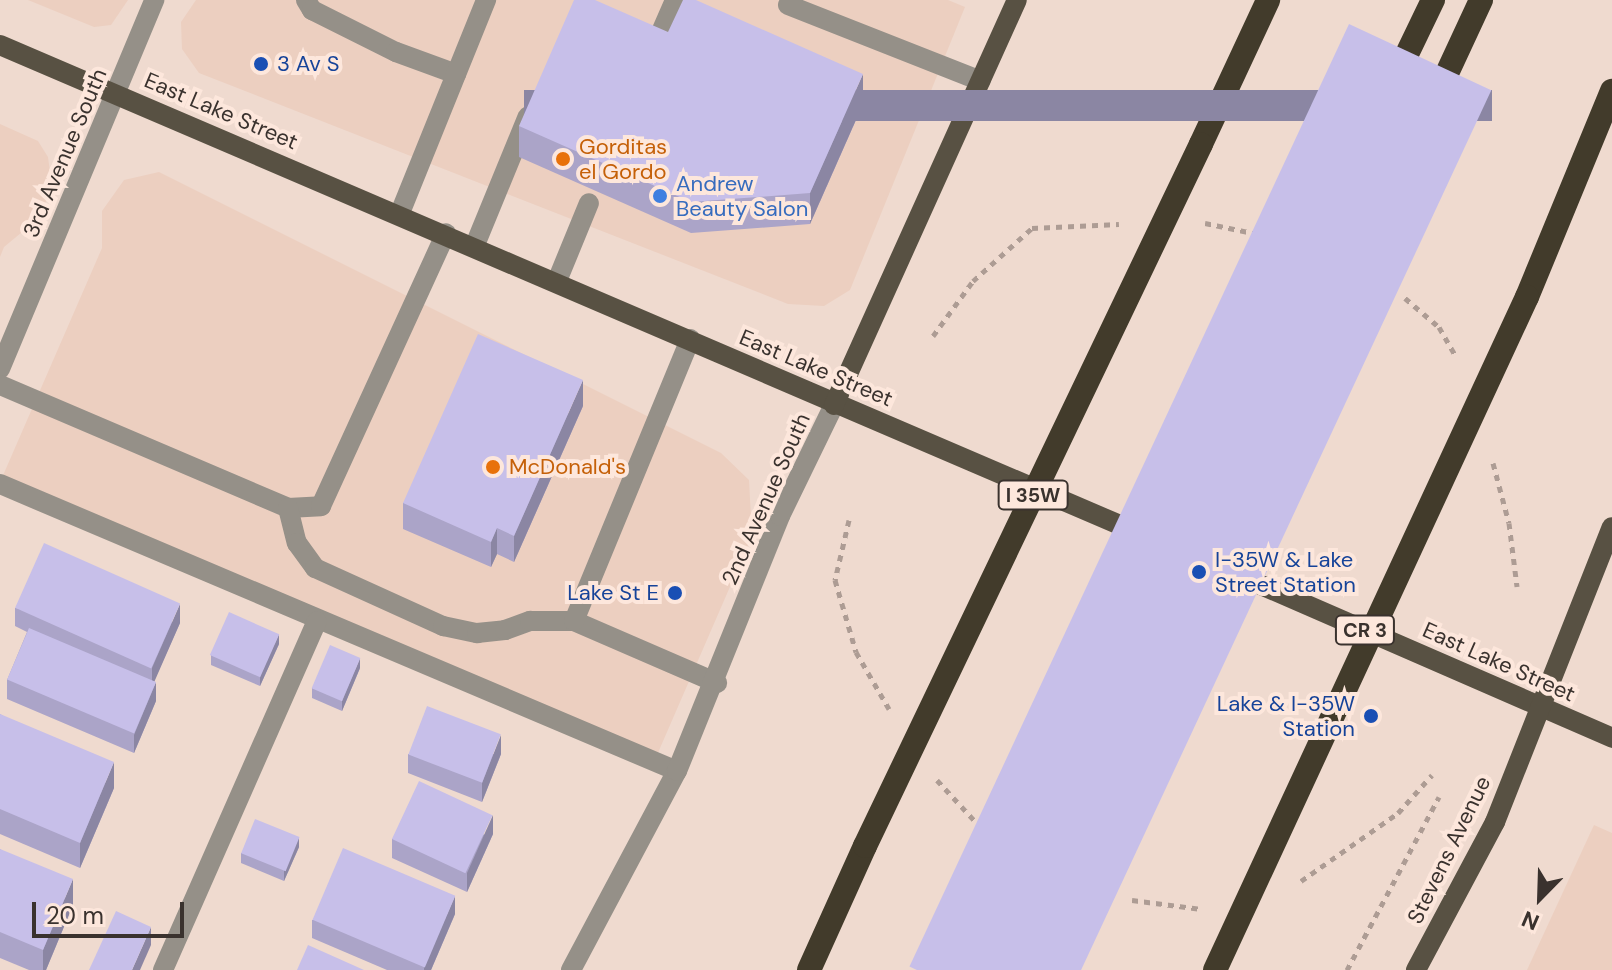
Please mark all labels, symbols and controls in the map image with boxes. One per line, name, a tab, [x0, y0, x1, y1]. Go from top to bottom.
place label: 3 Av S	[277, 51, 340, 77]
marker: 3 Av S	[252, 55, 270, 73]
street label: 3rd Avenue South	[18, 65, 112, 241]
street label: East Lake Street	[140, 67, 302, 155]
place label: Gorditas el Gordo	[579, 133, 667, 184]
marker: Gorditas el Gordo	[554, 150, 572, 168]
place label: Andrew Beauty Salon	[676, 170, 808, 222]
marker: Andrew Beauty Salon	[651, 187, 669, 205]
street label: East Lake Street	[735, 324, 897, 412]
street label: 2nd Avenue South	[716, 409, 816, 589]
place label: McDonald's	[509, 454, 626, 480]
marker: McDonald's	[484, 458, 502, 476]
road number: I 35W	[997, 479, 1069, 511]
place label: I-35W & Lake Street Station	[1215, 546, 1356, 598]
marker: I-35W & Lake Street Station	[1190, 563, 1208, 581]
place label: Lake St E	[567, 580, 659, 606]
marker: Lake St E	[666, 584, 684, 602]
road number: CR 3	[1333, 614, 1397, 646]
street label: East Lake Street	[1419, 617, 1579, 707]
place label: Lake & I-35W Station	[1217, 690, 1355, 742]
marker: Lake & I-35W Station	[1362, 707, 1380, 725]
street label: Stevens Avenue	[1402, 772, 1496, 928]
north arrow	[1500, 858, 1580, 938]
scale bar	[36, 886, 188, 936]
text: 20 m	[46, 900, 104, 931]
text: N	[1517, 904, 1543, 937]

